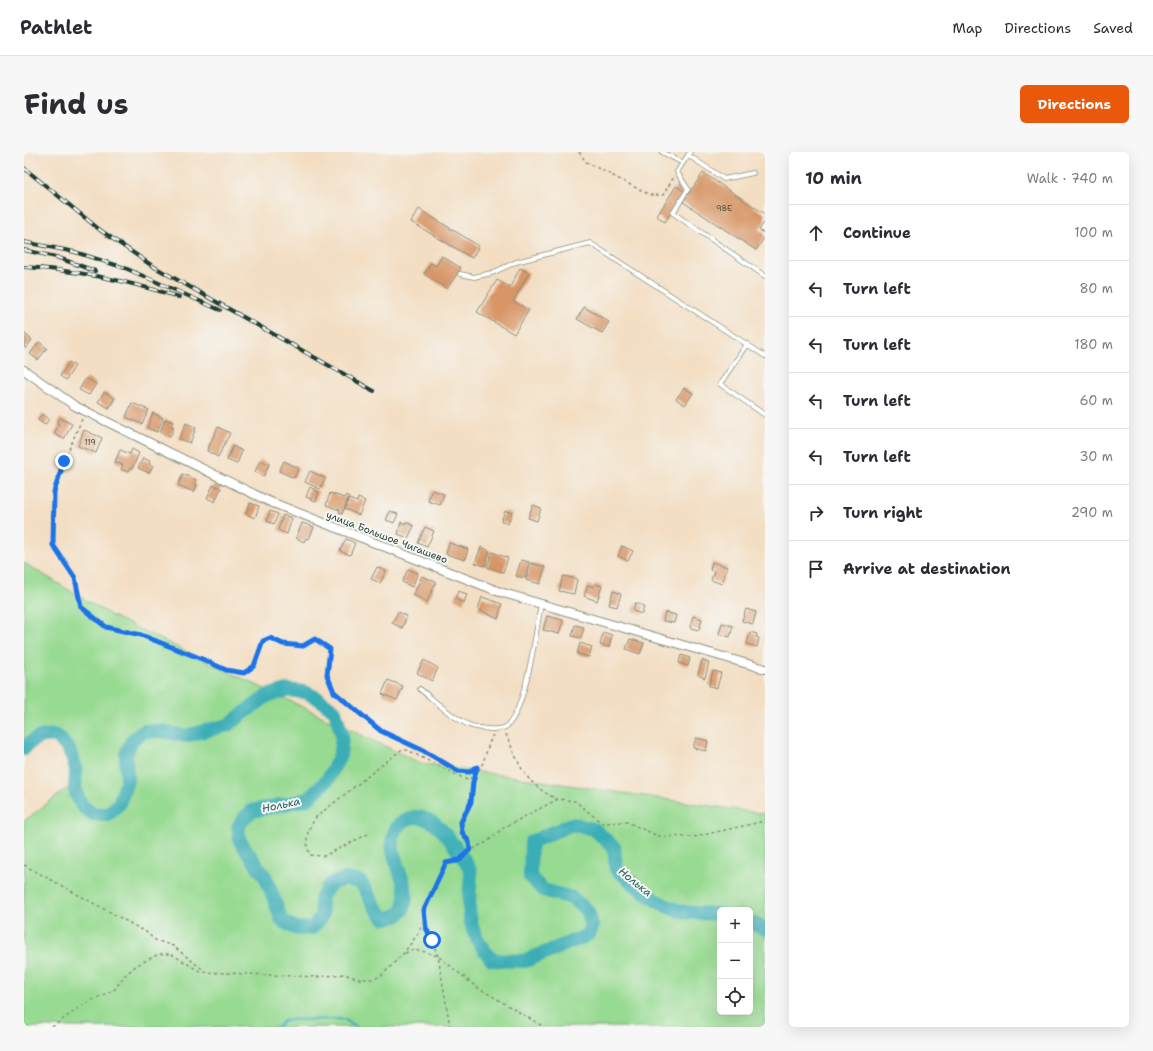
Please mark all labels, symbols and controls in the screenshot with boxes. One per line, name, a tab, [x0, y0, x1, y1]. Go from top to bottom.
text: Pathlet	[20, 15, 92, 40]
text: Map	[953, 19, 983, 37]
text: Directions	[1005, 19, 1071, 37]
text: Saved	[1093, 19, 1133, 37]
text: Find us	[24, 85, 129, 123]
button: Directions	[1020, 85, 1129, 123]
text: 10 min	[805, 167, 862, 189]
text: Walk · 740 m	[1027, 170, 1113, 187]
house number: 98Е	[716, 203, 732, 214]
icon: ahead	[805, 222, 827, 244]
text: Continue	[843, 223, 911, 243]
text: 100 m	[1074, 224, 1113, 241]
icon: left	[805, 278, 827, 300]
text: Turn left	[843, 279, 911, 299]
text: 80 m	[1079, 280, 1113, 297]
icon: left	[805, 334, 827, 356]
text: Turn left	[843, 335, 911, 355]
text: 180 m	[1074, 336, 1113, 353]
icon: left	[805, 390, 827, 412]
text: Turn left	[843, 391, 911, 411]
text: 60 m	[1080, 392, 1113, 409]
house number: 119	[84, 437, 96, 448]
icon: left	[805, 446, 827, 468]
text: Turn left	[843, 447, 911, 467]
text: 30 m	[1079, 448, 1113, 465]
route end	[55, 452, 73, 470]
icon: right	[805, 502, 827, 524]
text: Turn right	[843, 503, 923, 523]
text: 290 m	[1071, 504, 1113, 521]
street label: улица Большое Чигашево	[325, 508, 449, 566]
icon: arrive	[805, 558, 827, 580]
text: Arrive at destination	[843, 559, 1011, 579]
water label: Нолька	[260, 794, 302, 816]
water label: Нолька	[615, 864, 655, 900]
map controls	[717, 907, 753, 1015]
button: +	[717, 907, 753, 943]
route start	[423, 931, 441, 949]
button: −	[717, 943, 753, 979]
button: locate	[717, 979, 753, 1015]

